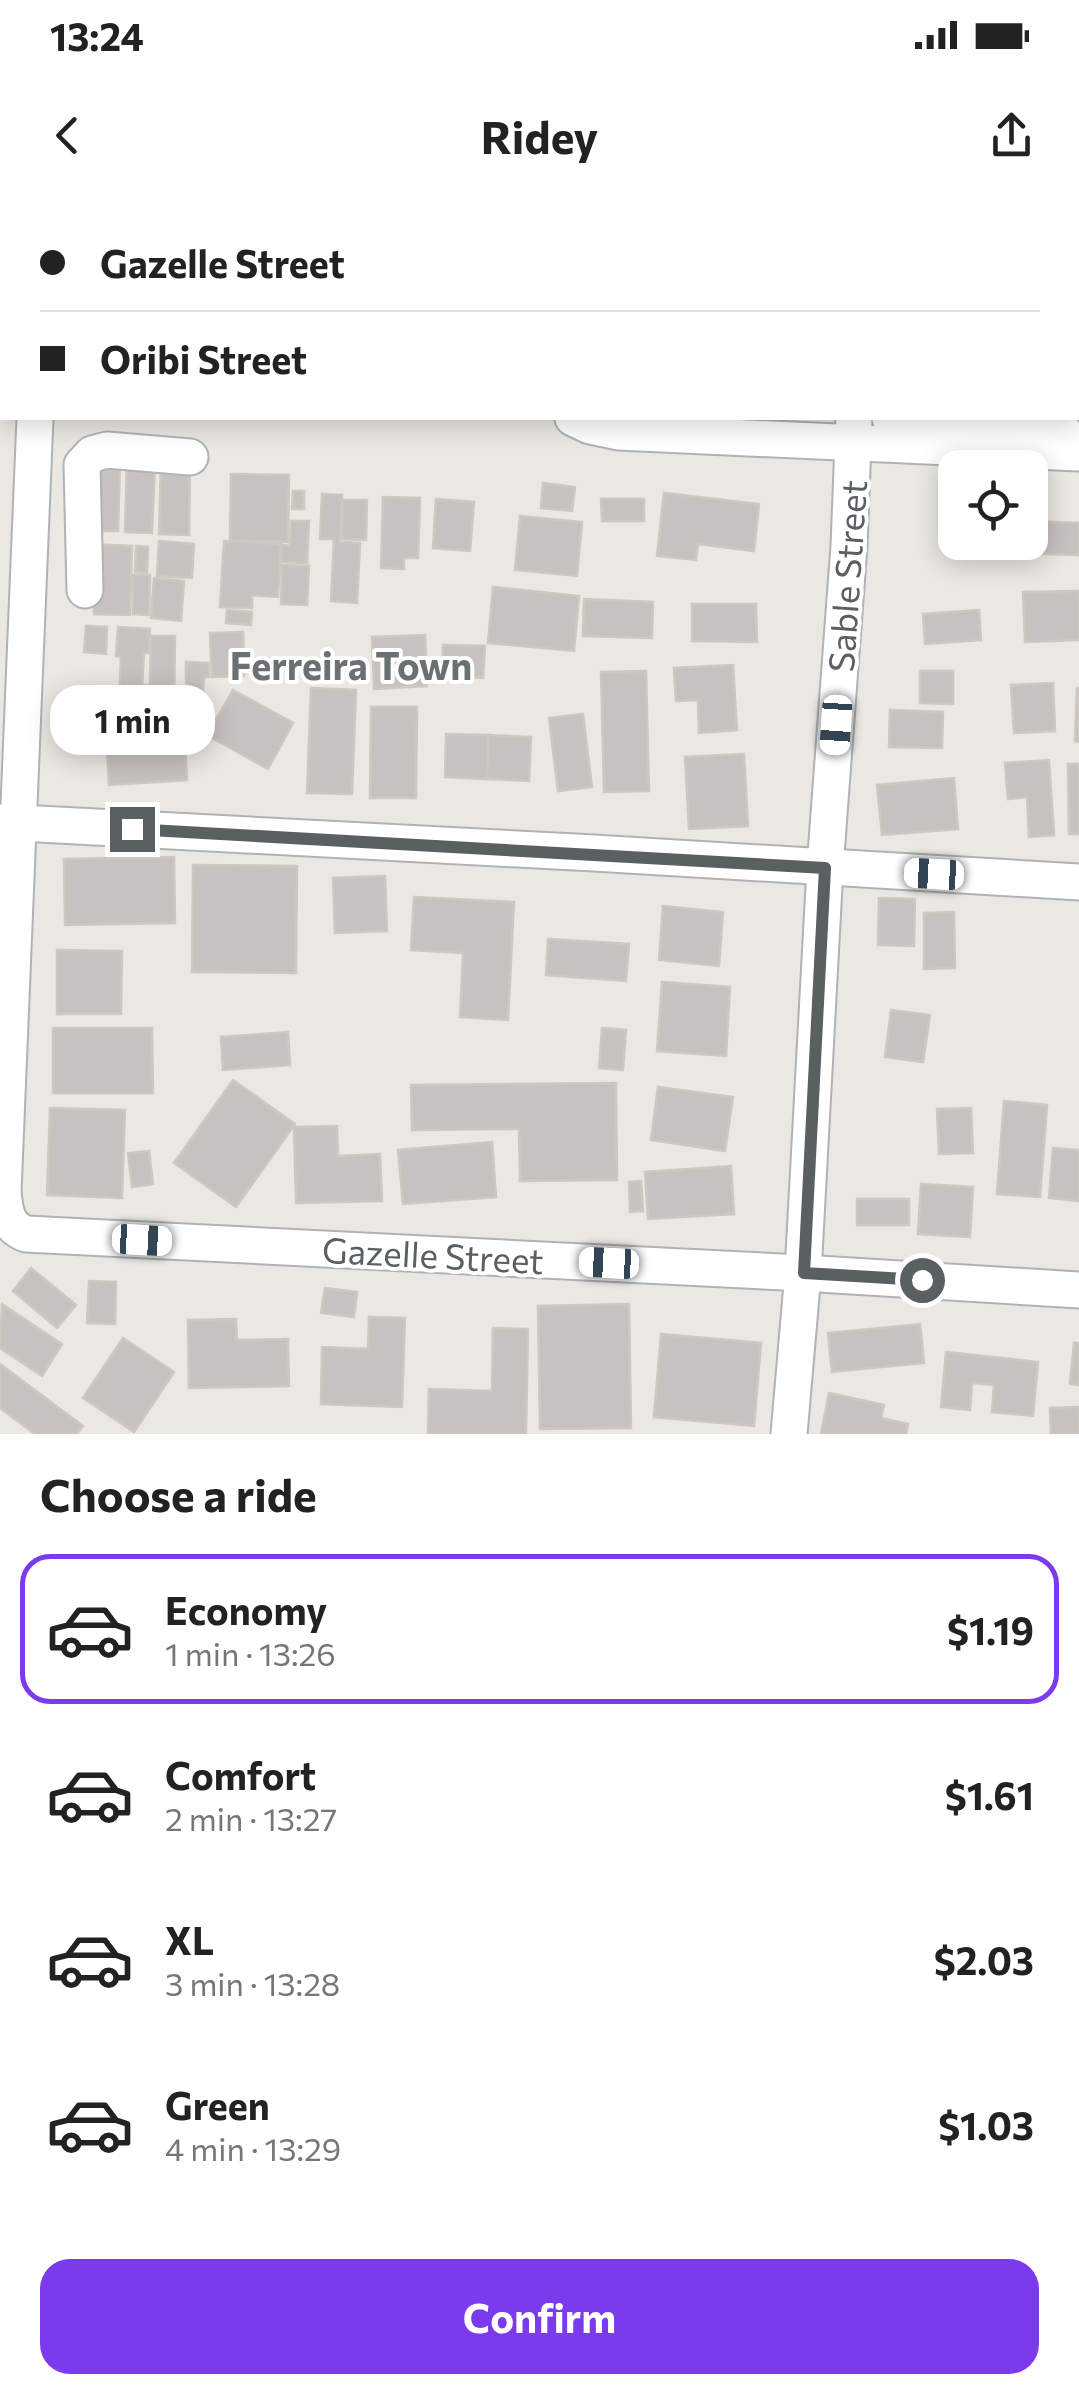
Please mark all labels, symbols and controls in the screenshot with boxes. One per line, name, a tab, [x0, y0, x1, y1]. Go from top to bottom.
text: 13:24	[50, 12, 144, 59]
icon: back	[40, 108, 95, 163]
text: Ridey	[481, 108, 598, 163]
icon: share	[984, 108, 1039, 163]
text: Gazelle Street	[100, 239, 345, 286]
text: Oribi Street	[100, 335, 307, 382]
map controls	[938, 450, 1048, 560]
button: locate	[938, 450, 1048, 560]
street label: Sable Street	[818, 478, 874, 674]
district label: Ferreira Town	[230, 641, 472, 688]
callout: 1 min	[49, 684, 214, 754]
car	[819, 694, 853, 756]
text: 1 min	[95, 700, 170, 740]
route end	[110, 807, 155, 852]
car	[903, 857, 965, 891]
car	[111, 1223, 173, 1257]
street label: Gazelle Street	[321, 1227, 545, 1281]
car	[578, 1246, 640, 1280]
route start	[900, 1258, 945, 1303]
text: Choose a ride	[40, 1466, 317, 1521]
icon: car	[45, 1584, 135, 1674]
text: Economy	[165, 1586, 327, 1633]
text: $1.19	[947, 1606, 1034, 1653]
text: 1 min · 13:26	[165, 1633, 336, 1673]
icon: car	[45, 1749, 135, 1839]
text: Comfort	[165, 1751, 316, 1798]
text: $1.61	[945, 1771, 1034, 1818]
text: 2 min · 13:27	[165, 1798, 337, 1838]
icon: car	[45, 1914, 135, 2004]
text: XL	[165, 1916, 214, 1963]
text: $2.03	[934, 1936, 1034, 1983]
text: 3 min · 13:28	[165, 1963, 340, 2003]
icon: car	[45, 2079, 135, 2169]
text: Green	[165, 2081, 270, 2128]
text: $1.03	[938, 2101, 1034, 2148]
text: 4 min · 13:29	[165, 2128, 341, 2168]
button: Confirm	[40, 2259, 1039, 2374]

